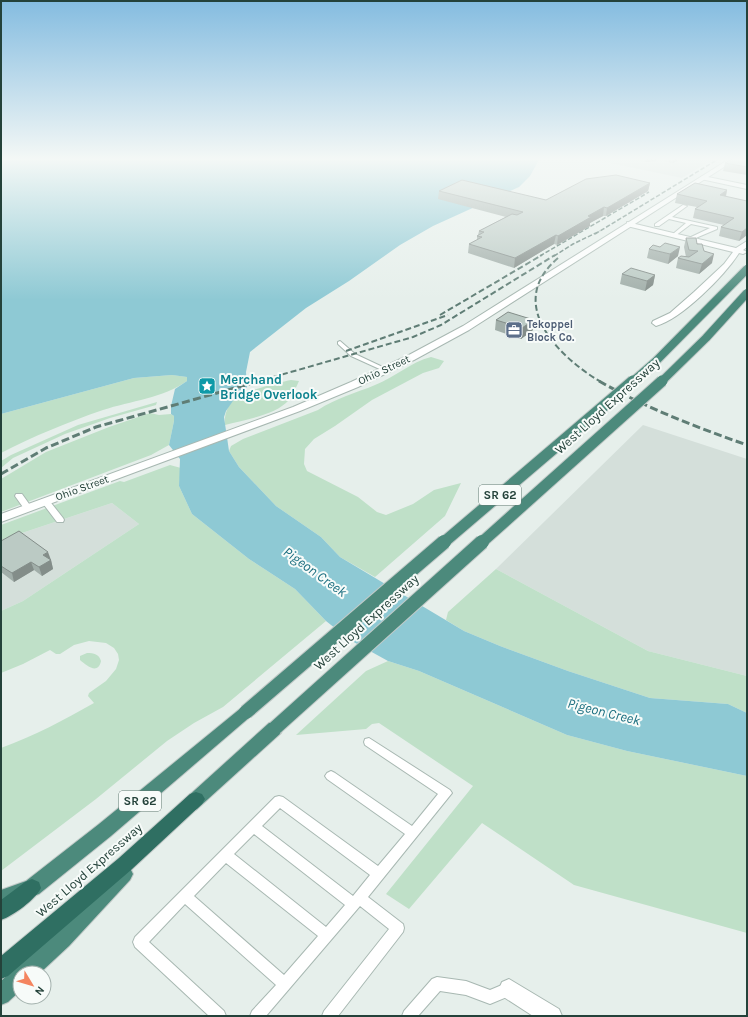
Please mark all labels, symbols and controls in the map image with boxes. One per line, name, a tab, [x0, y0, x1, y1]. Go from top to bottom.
place label: Tekoppel Block Co.	[527, 318, 575, 344]
office icon: Tekoppel Block Co.	[504, 320, 524, 340]
street label: Ohio Street	[356, 352, 412, 388]
street label: West Lloyd Expressway	[552, 355, 662, 457]
place label: Merchand Bridge Overlook	[220, 372, 318, 402]
place icon: Merchand Bridge Overlook	[197, 376, 217, 396]
street label: Ohio Street	[54, 472, 110, 504]
road number: SR 62	[479, 485, 521, 505]
water label: Pigeon Creek	[280, 543, 351, 601]
street label: West Lloyd Expressway	[311, 571, 421, 673]
water label: Pigeon Creek	[566, 695, 643, 729]
road number: SR 62	[119, 791, 161, 811]
street label: West Lloyd Expressway	[33, 820, 145, 920]
north arrow	[12, 965, 52, 1005]
text: N	[32, 984, 47, 998]

